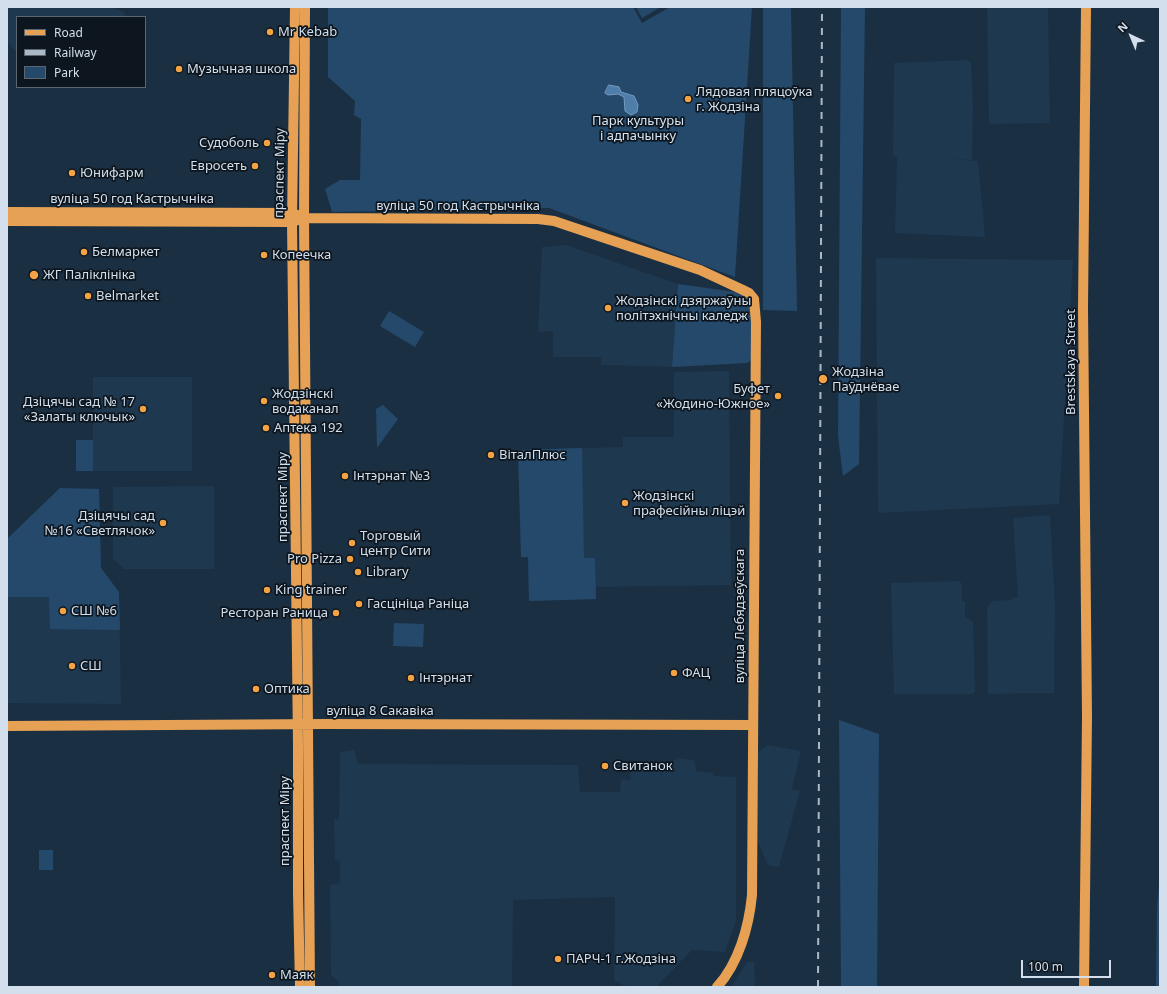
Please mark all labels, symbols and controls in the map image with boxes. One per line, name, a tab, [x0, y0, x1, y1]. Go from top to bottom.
legend	[16, 16, 146, 88]
north arrow	[1111, 16, 1151, 56]
text: N	[1114, 19, 1131, 36]
text: Road	[54, 24, 83, 41]
place label: Mr Kebab	[278, 24, 337, 40]
marker: Mr Kebab	[265, 27, 275, 37]
text: Railway	[54, 44, 97, 61]
place label: Музычная школа	[187, 61, 296, 77]
text: Park	[54, 64, 79, 81]
marker: Музычная школа	[174, 64, 184, 74]
place label: Лядовая пляцоўка г. Жодзіна	[696, 84, 812, 115]
marker: Лядовая пляцоўка г. Жодзіна	[683, 94, 693, 104]
park label: Парк культуры і адпачынку	[592, 113, 684, 144]
street label: праспект Міру	[271, 128, 289, 218]
place label: Судоболь	[199, 135, 259, 151]
marker: Судоболь	[262, 138, 272, 148]
place label: Евросеть	[190, 158, 247, 174]
marker: Евросеть	[250, 161, 260, 171]
place label: Юнифарм	[80, 165, 144, 181]
marker: Юнифарм	[67, 168, 77, 178]
street label: вуліца 50 год Кастрычніка	[50, 191, 214, 207]
street label: вуліца 50 год Кастрычніка	[376, 198, 540, 214]
place label: Белмаркет	[92, 244, 160, 260]
marker: Белмаркет	[79, 247, 89, 257]
place label: Копеечка	[272, 247, 331, 263]
marker: Копеечка	[259, 250, 269, 260]
place label: ЖГ Паліклініка	[43, 267, 136, 283]
marker: ЖГ Паліклініка	[28, 269, 40, 281]
place label: Belmarket	[96, 288, 159, 304]
marker: Belmarket	[83, 291, 93, 301]
place label: Жодзінскі дзяржаўны політэхнічны каледж	[616, 293, 751, 324]
marker: Жодзінскі дзяржаўны політэхнічны каледж	[603, 303, 613, 313]
street label: Brestskaya Street	[1063, 309, 1079, 415]
place label: Жодзіна Паўднёвае	[832, 364, 899, 395]
marker: Жодзіна Паўднёвае	[817, 373, 829, 385]
place label: Буфет «Жодино-Южное»	[656, 381, 770, 412]
place label: Жодзінскі водаканал	[272, 386, 339, 417]
marker: Буфет «Жодино-Южное»	[773, 391, 783, 401]
place label: Дзіцячы сад № 17 «Залаты ключык»	[23, 394, 135, 425]
marker: Жодзінскі водаканал	[259, 396, 269, 406]
marker: Дзіцячы сад № 17 «Залаты ключык»	[138, 404, 148, 414]
place label: Аптека 192	[274, 420, 343, 436]
marker: Аптека 192	[261, 423, 271, 433]
place label: ВіталПлюс	[499, 447, 566, 463]
marker: ВіталПлюс	[486, 450, 496, 460]
street label: праспект Міру	[275, 452, 291, 542]
place label: Інтэрнат №3	[353, 468, 430, 484]
marker: Інтэрнат №3	[340, 471, 350, 481]
place label: Жодзінскі прафесійны ліцэй	[633, 488, 745, 519]
marker: Жодзінскі прафесійны ліцэй	[620, 498, 630, 508]
place label: Дзіцячы сад №16 «Светлячок»	[45, 508, 155, 539]
marker: Дзіцячы сад №16 «Светлячок»	[158, 518, 168, 528]
place label: Торговый центр Сити	[360, 528, 431, 559]
marker: Торговый центр Сити	[347, 538, 357, 548]
street label: вуліца Лебядзеўскага	[732, 549, 748, 683]
place label: Pro Pizza	[287, 551, 342, 567]
marker: Pro Pizza	[345, 554, 355, 564]
place label: Library	[366, 564, 409, 580]
marker: Library	[353, 567, 363, 577]
place label: King trainer	[275, 582, 347, 598]
marker: King trainer	[262, 585, 272, 595]
place label: Гасцініца Раніца	[367, 596, 469, 612]
marker: Гасцініца Раніца	[354, 599, 364, 609]
place label: СШ №6	[71, 603, 117, 619]
place label: Ресторан Раница	[221, 605, 328, 621]
marker: СШ №6	[58, 606, 68, 616]
marker: Ресторан Раница	[331, 608, 341, 618]
place label: СШ	[80, 658, 102, 674]
marker: СШ	[67, 661, 77, 671]
place label: ФАЦ	[682, 665, 710, 681]
marker: ФАЦ	[669, 668, 679, 678]
place label: Інтэрнат	[419, 670, 472, 686]
marker: Інтэрнат	[406, 673, 416, 683]
place label: Оптика	[264, 681, 310, 697]
marker: Оптика	[251, 684, 261, 694]
street label: вуліца 8 Сакавіка	[326, 703, 434, 719]
place label: Свитанок	[613, 758, 673, 774]
marker: Свитанок	[600, 761, 610, 771]
street label: праспект Міру	[277, 776, 293, 866]
place label: ПАРЧ-1 г.Жодзіна	[566, 951, 676, 967]
scale bar	[1023, 952, 1113, 978]
marker: ПАРЧ-1 г.Жодзіна	[553, 954, 563, 964]
text: 100 m	[1028, 958, 1063, 975]
place label: Маяк	[280, 967, 313, 983]
marker: Маяк	[267, 970, 277, 980]

